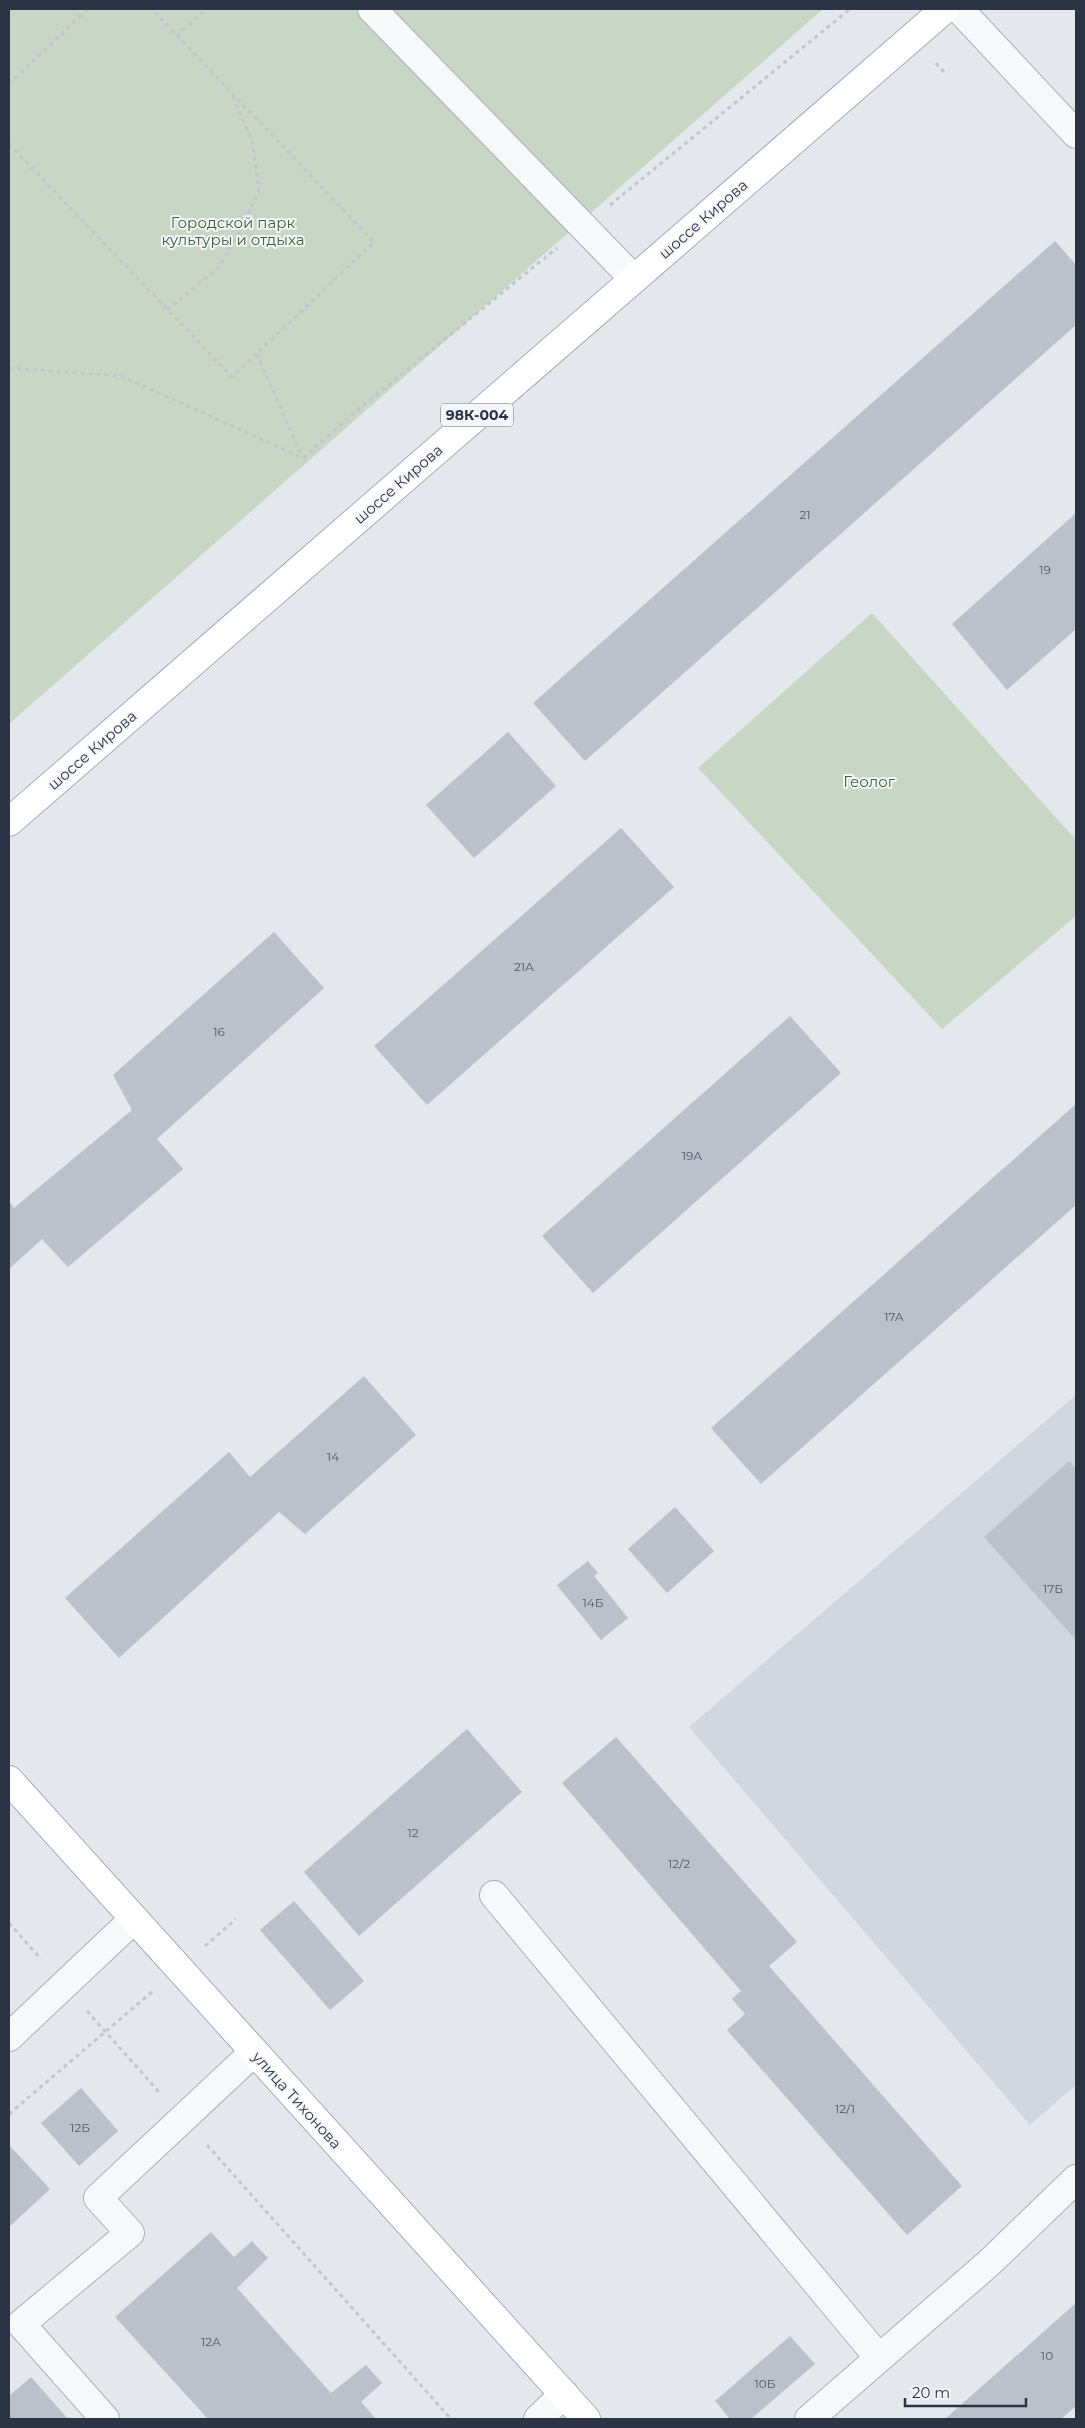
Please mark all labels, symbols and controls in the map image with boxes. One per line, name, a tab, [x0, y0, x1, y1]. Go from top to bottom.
street label: шоссе Кирова	[655, 175, 751, 263]
park label: Городской парк культуры и отдыха	[161, 213, 305, 249]
road number: 98К-004	[441, 404, 513, 426]
street label: шоссе Кирова	[350, 440, 446, 528]
house number: 21	[799, 507, 811, 522]
house number: 19	[1039, 562, 1051, 577]
street label: шоссе Кирова	[44, 706, 140, 794]
park label: Геолог	[843, 772, 896, 791]
house number: 21А	[514, 959, 534, 974]
house number: 16	[213, 1024, 225, 1039]
house number: 19А	[682, 1148, 702, 1163]
house number: 17А	[884, 1309, 904, 1324]
house number: 14	[327, 1449, 339, 1464]
house number: 17Б	[1043, 1581, 1063, 1596]
house number: 14Б	[583, 1595, 604, 1610]
house number: 12	[407, 1825, 419, 1840]
house number: 12/2	[668, 1856, 690, 1871]
street label: улица Тихонова	[248, 2047, 346, 2153]
house number: 12/1	[835, 2101, 855, 2116]
house number: 12Б	[70, 2120, 90, 2135]
house number: 12А	[201, 2334, 221, 2349]
house number: 10	[1041, 2348, 1053, 2363]
house number: 10Б	[755, 2376, 776, 2391]
scale bar	[905, 2376, 1026, 2408]
text: 20 m	[912, 2383, 950, 2402]

